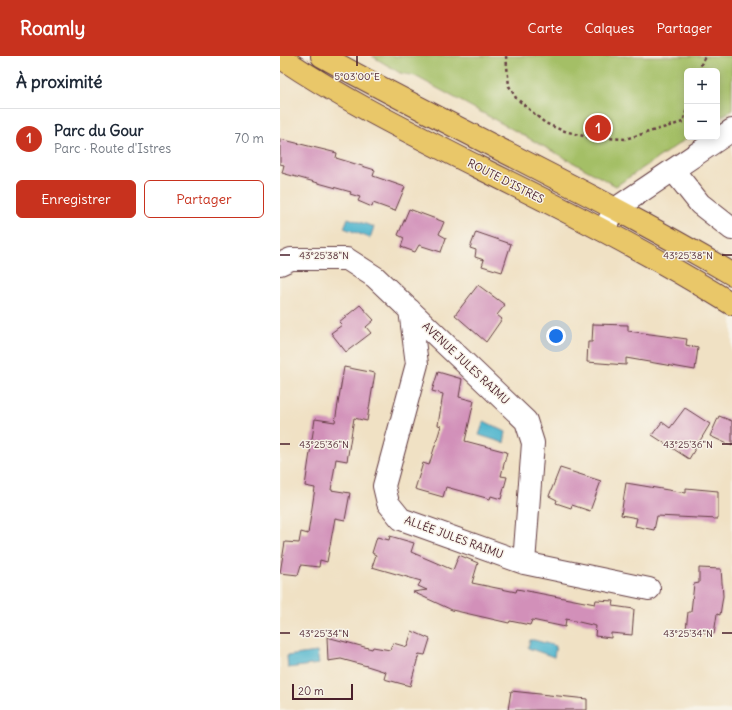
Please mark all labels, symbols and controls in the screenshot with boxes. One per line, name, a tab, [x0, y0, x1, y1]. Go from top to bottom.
text: Roamly	[20, 16, 85, 40]
text: Carte	[528, 19, 562, 37]
text: Calques	[584, 19, 634, 37]
text: Partager	[656, 19, 712, 37]
map controls	[684, 68, 720, 140]
button: +	[684, 68, 720, 104]
text: 5°03'00"E	[334, 70, 380, 83]
text: À proximité	[16, 71, 102, 93]
button: −	[684, 104, 720, 140]
pin: 1	[585, 113, 611, 143]
text: Parc du Gour	[54, 121, 144, 140]
text: 1	[26, 130, 32, 147]
text: 70 m	[235, 130, 264, 147]
text: Parc · Route d'Istres	[54, 140, 171, 157]
street label: ROUTE D'ISTRES	[465, 156, 547, 206]
button: Enregistrer	[16, 180, 136, 218]
button: Partager	[144, 180, 264, 218]
text: 43°25'38"N	[299, 249, 349, 262]
text: 43°25'38"N	[663, 249, 713, 262]
street label: AVENUE JULES RAIMU	[420, 319, 512, 407]
your location	[546, 326, 566, 346]
text: 43°25'36"N	[299, 438, 349, 451]
text: 43°25'36"N	[663, 438, 713, 451]
street label: ALLÉE JULES RAIMU	[403, 512, 506, 561]
text: 43°25'34"N	[299, 627, 349, 640]
text: 43°25'34"N	[663, 627, 713, 640]
scale bar	[292, 682, 353, 701]
text: 20 m	[298, 684, 324, 698]

